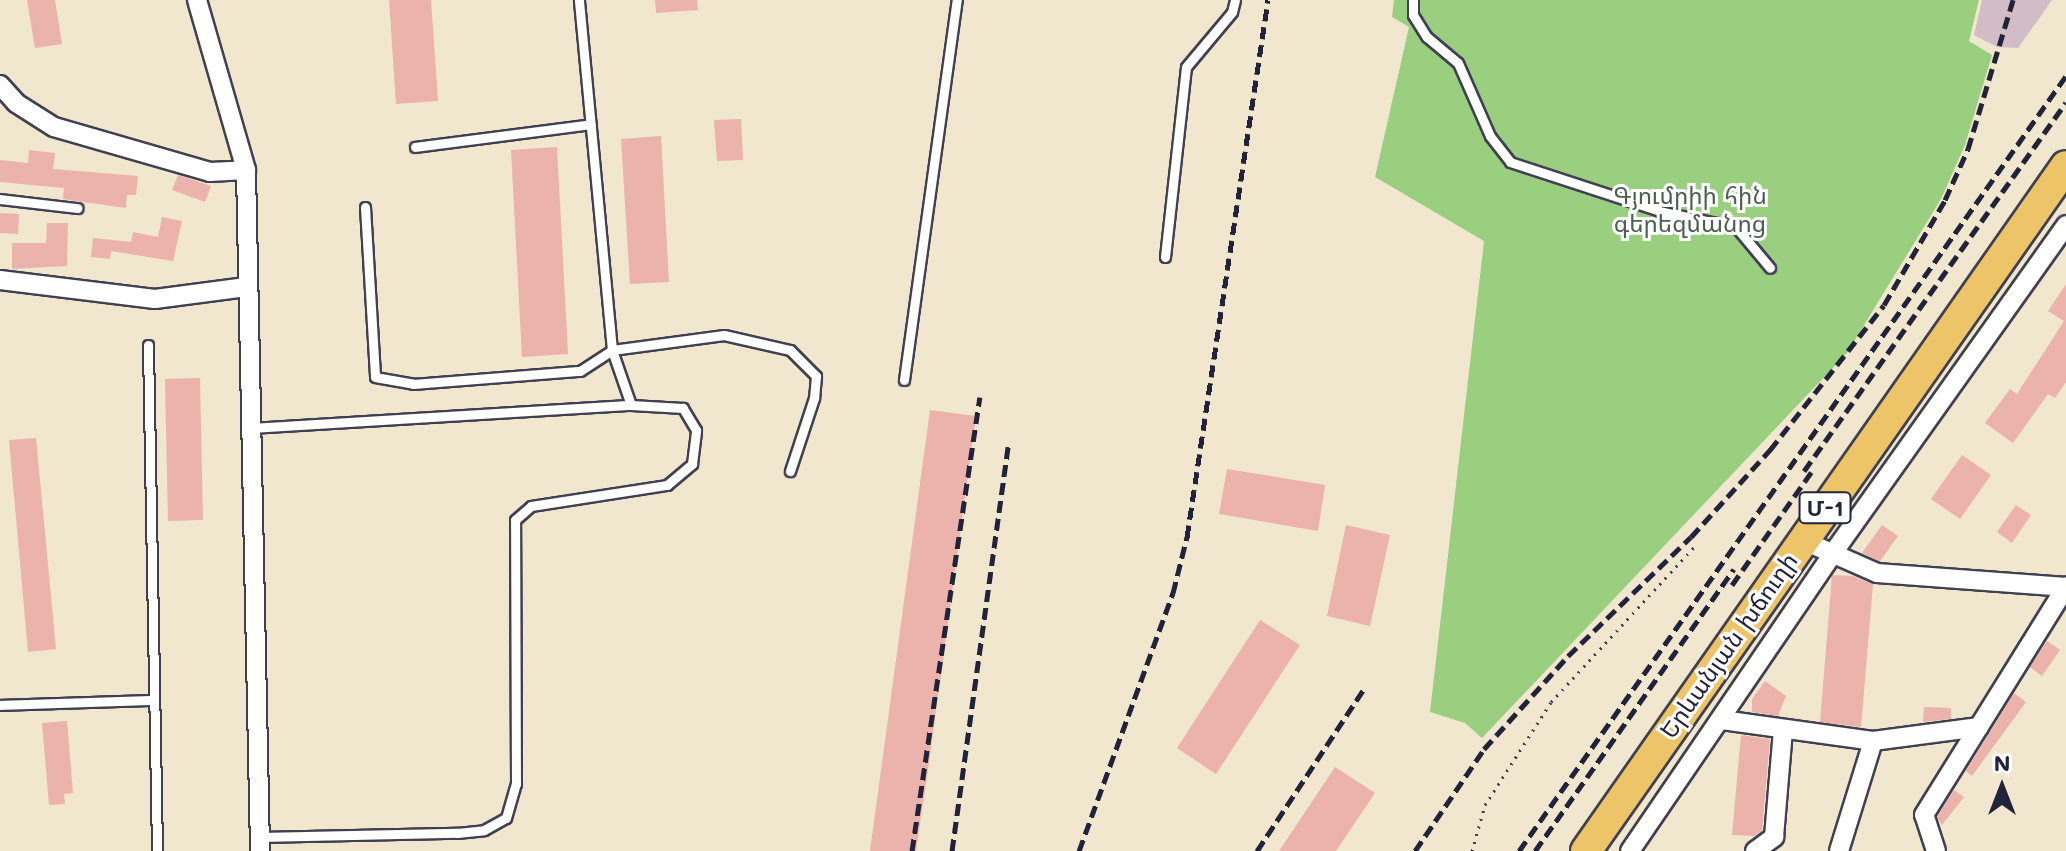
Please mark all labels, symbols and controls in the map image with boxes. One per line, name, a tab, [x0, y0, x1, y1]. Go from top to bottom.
park label: Գյումրիի հին գերեզմանոց	[1613, 181, 1767, 237]
road number: Մ-1	[1797, 490, 1853, 526]
street label: Երևանյան խճուղի	[1653, 547, 1803, 743]
north arrow	[1962, 747, 2042, 827]
text: N	[1994, 748, 2010, 777]

